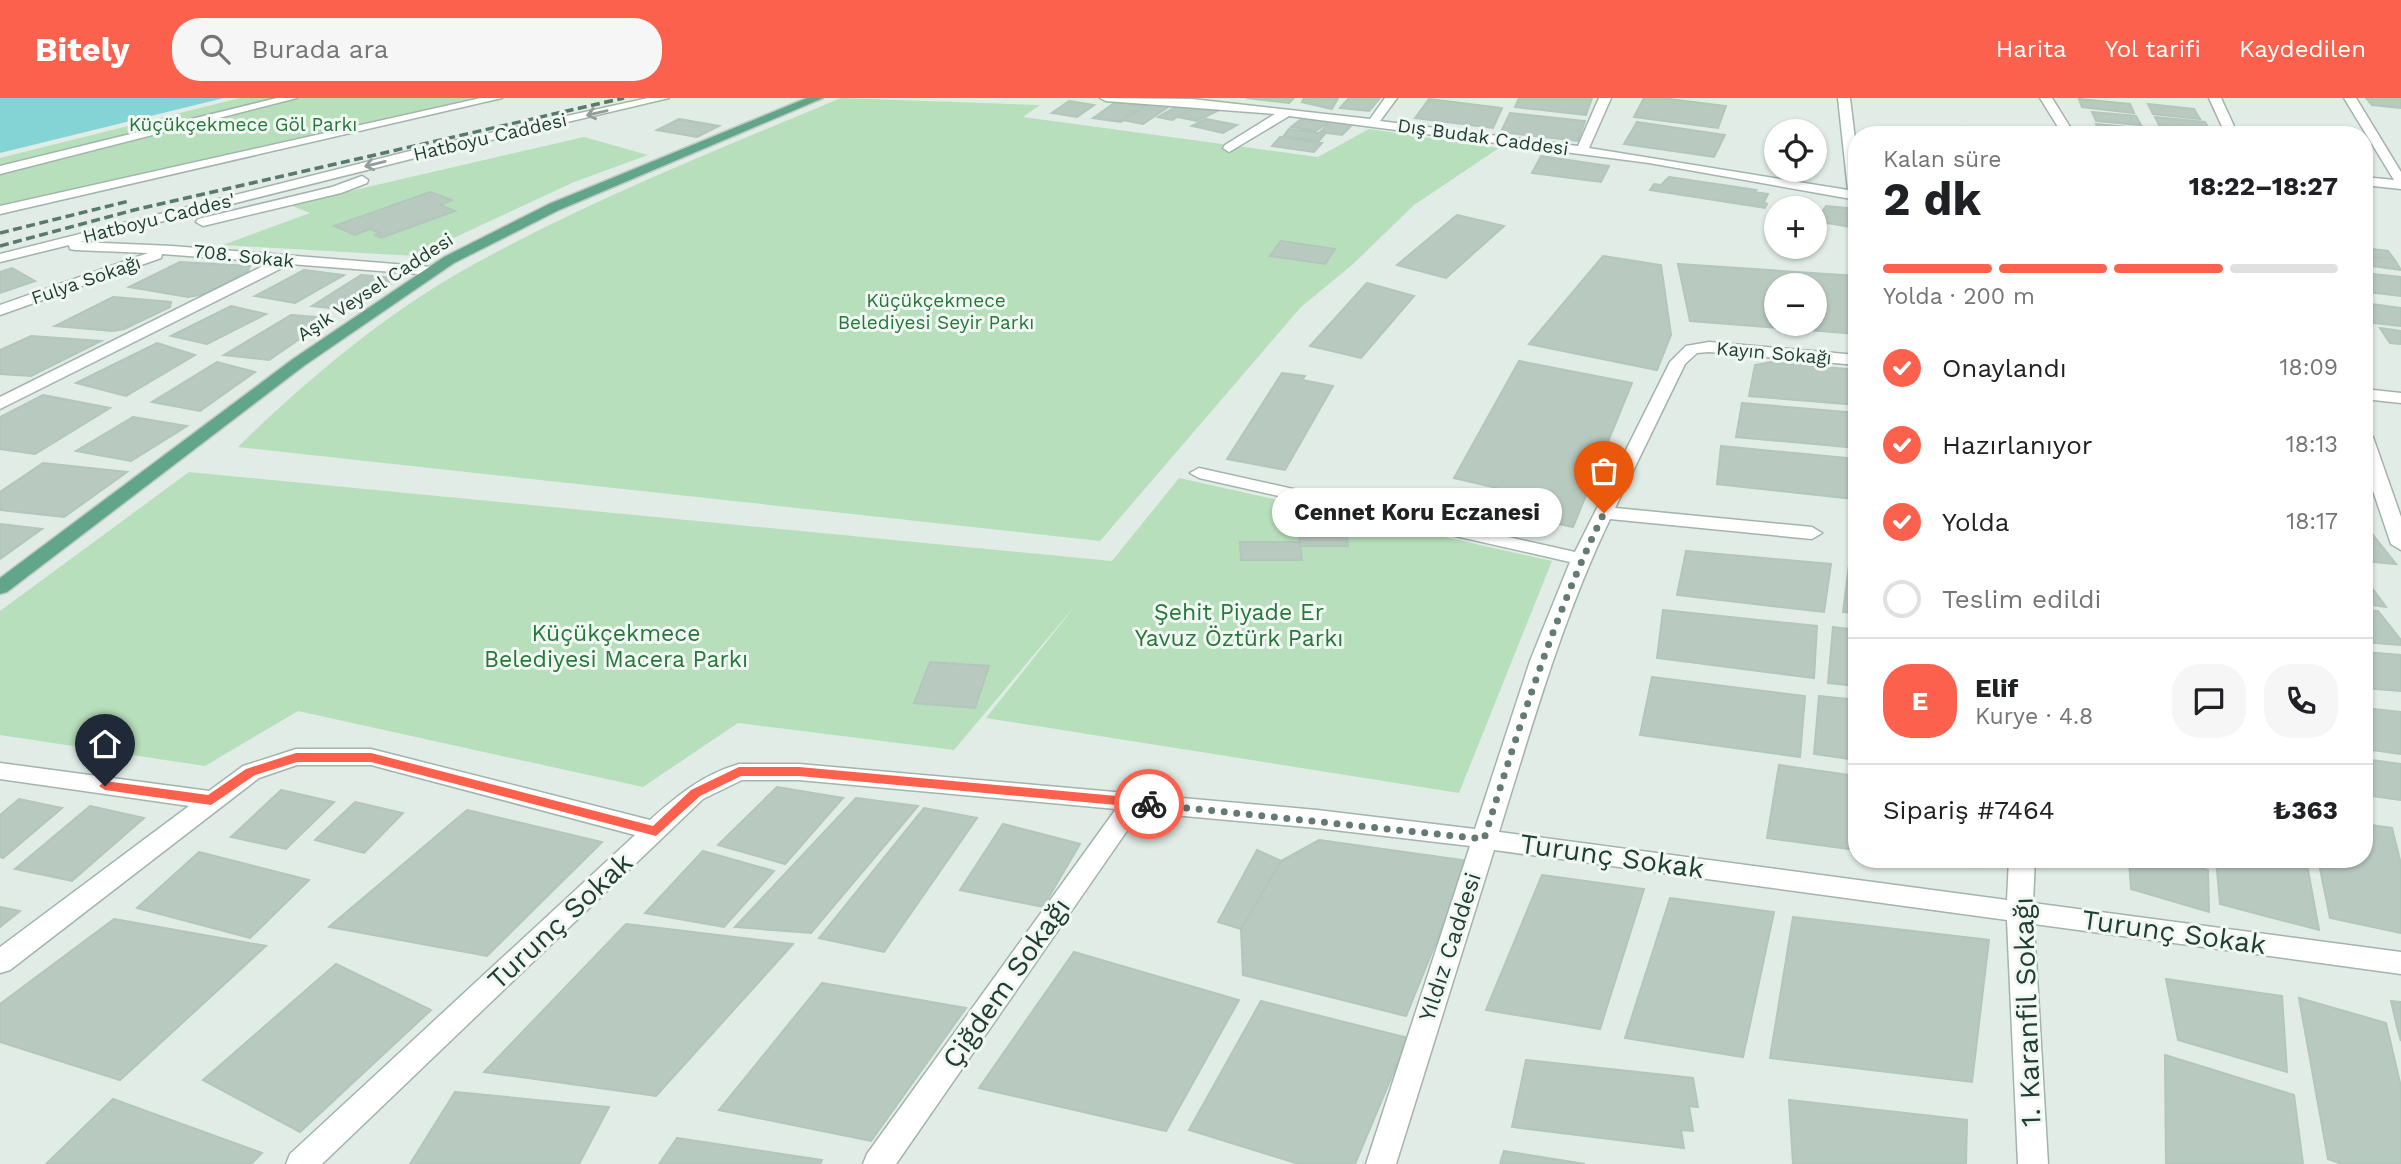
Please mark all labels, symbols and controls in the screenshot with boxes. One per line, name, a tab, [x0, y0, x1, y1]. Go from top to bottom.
search box	[172, 18, 662, 81]
text: Bitely	[35, 30, 130, 69]
icon: search	[196, 30, 234, 68]
text: Burada ara	[252, 34, 388, 64]
text: Harita	[1996, 35, 2067, 63]
text: Yol tarifi	[2105, 35, 2201, 63]
text: Kaydedilen	[2239, 35, 2366, 63]
one-way arrow	[586, 107, 609, 120]
street label: Hatboyu Caddesi	[411, 108, 569, 166]
park label: Küçükçekmece Göl Parkı	[129, 113, 357, 136]
street label: Dış Budak Caddesi	[1396, 114, 1570, 160]
map controls	[1764, 119, 1827, 336]
button: locate	[1764, 119, 1827, 182]
text: Kalan süre	[1883, 146, 2002, 173]
one-way arrow	[364, 158, 387, 171]
text: 18:22–18:27	[2189, 171, 2338, 201]
text: 2 dk	[1883, 172, 1981, 226]
street label: Hatboyu Caddes'	[81, 188, 237, 248]
button: +	[1764, 196, 1827, 259]
street label: Aşık Veysel Caddesi	[293, 228, 457, 346]
street label: 708. Sokak	[193, 239, 296, 273]
street label: Fulya Sokağı	[28, 251, 144, 309]
button: −	[1764, 273, 1827, 336]
text: Yolda · 200 m	[1883, 283, 2035, 310]
park label: Küçükçekmece Belediyesi Seyir Parkı	[838, 289, 1034, 334]
street label: Kayın Sokağı	[1715, 337, 1833, 369]
icon: check	[1883, 349, 1921, 387]
text: Onaylandı	[1942, 353, 2067, 383]
text: 18:09	[2280, 354, 2338, 381]
icon: check	[1883, 426, 1921, 464]
text: Hazırlanıyor	[1942, 430, 2092, 460]
text: 18:13	[2286, 431, 2338, 458]
pin	[1574, 441, 1634, 513]
icon: bag	[1585, 452, 1623, 490]
callout: Cennet Koru Eczanesi	[1272, 488, 1562, 538]
text: Cennet Koru Eczanesi	[1294, 499, 1540, 526]
icon: check	[1883, 503, 1921, 541]
text: Yolda	[1942, 507, 2010, 537]
text: 18:17	[2286, 508, 2338, 535]
text: Teslim edildi	[1942, 584, 2101, 614]
park label: Şehit Piyade Er Yavuz Öztürk Parkı	[1135, 599, 1343, 652]
park label: Küçükçekmece Belediyesi Macera Parkı	[484, 620, 748, 673]
button: chat	[2172, 664, 2246, 738]
button: phone	[2264, 664, 2338, 738]
text: Elif	[1975, 673, 2018, 703]
text: E	[1912, 686, 1928, 716]
text: Kurye · 4.8	[1975, 703, 2093, 730]
pin	[75, 714, 135, 786]
icon: home	[86, 725, 124, 763]
courier	[1114, 769, 1184, 839]
icon: bike	[1130, 785, 1168, 823]
text: Sipariş #7464	[1883, 795, 2055, 825]
text: ₺363	[2273, 795, 2338, 825]
street label: Turunç Sokak	[1518, 827, 1706, 885]
street label: Turunç Sokak	[481, 846, 639, 996]
street label: Yıldız Caddesi	[1413, 869, 1487, 1025]
street label: Çiğdem Sokağı	[935, 892, 1077, 1074]
street label: 1. Karanfil Sokağı	[2006, 897, 2048, 1127]
street label: Turunç Sokak	[2080, 903, 2268, 961]

